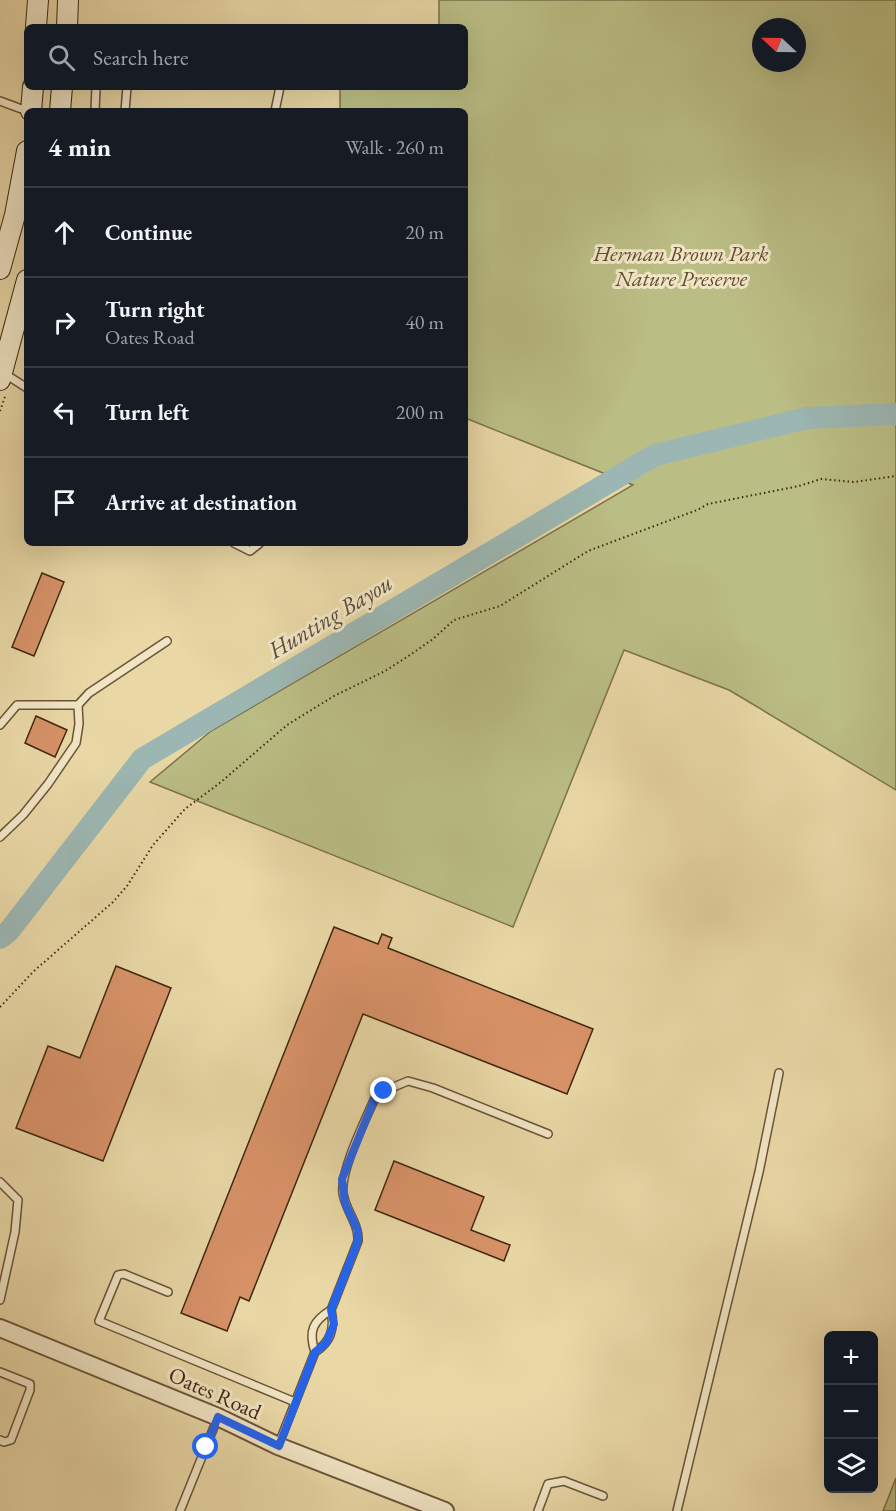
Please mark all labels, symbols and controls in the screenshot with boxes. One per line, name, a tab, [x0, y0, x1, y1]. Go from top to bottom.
north arrow	[752, 18, 806, 72]
search box	[24, 24, 468, 90]
icon: search	[45, 41, 78, 74]
text: Search here	[93, 43, 188, 72]
text: 4 min	[48, 130, 111, 164]
text: Walk · 260 m	[345, 134, 444, 160]
icon: ahead	[48, 216, 81, 249]
text: Continue	[105, 218, 192, 247]
text: 20 m	[405, 219, 444, 245]
park label: Herman Brown Park Nature Preserve	[592, 239, 769, 293]
text: Turn right	[105, 295, 204, 324]
icon: right	[48, 306, 81, 339]
text: 40 m	[405, 309, 444, 335]
text: Oates Road	[105, 324, 195, 350]
icon: left	[48, 396, 81, 429]
text: Turn left	[105, 398, 189, 427]
text: 200 m	[396, 399, 444, 425]
icon: arrive	[48, 486, 81, 519]
text: Arrive at destination	[105, 488, 297, 517]
water label: Hunting Bayou	[261, 567, 398, 666]
route end	[370, 1077, 396, 1103]
map controls	[824, 1331, 878, 1493]
button: +	[824, 1331, 878, 1385]
street label: Oates Road	[164, 1360, 267, 1427]
button: −	[824, 1385, 878, 1439]
route start	[192, 1433, 218, 1459]
button: layers	[824, 1439, 878, 1493]

